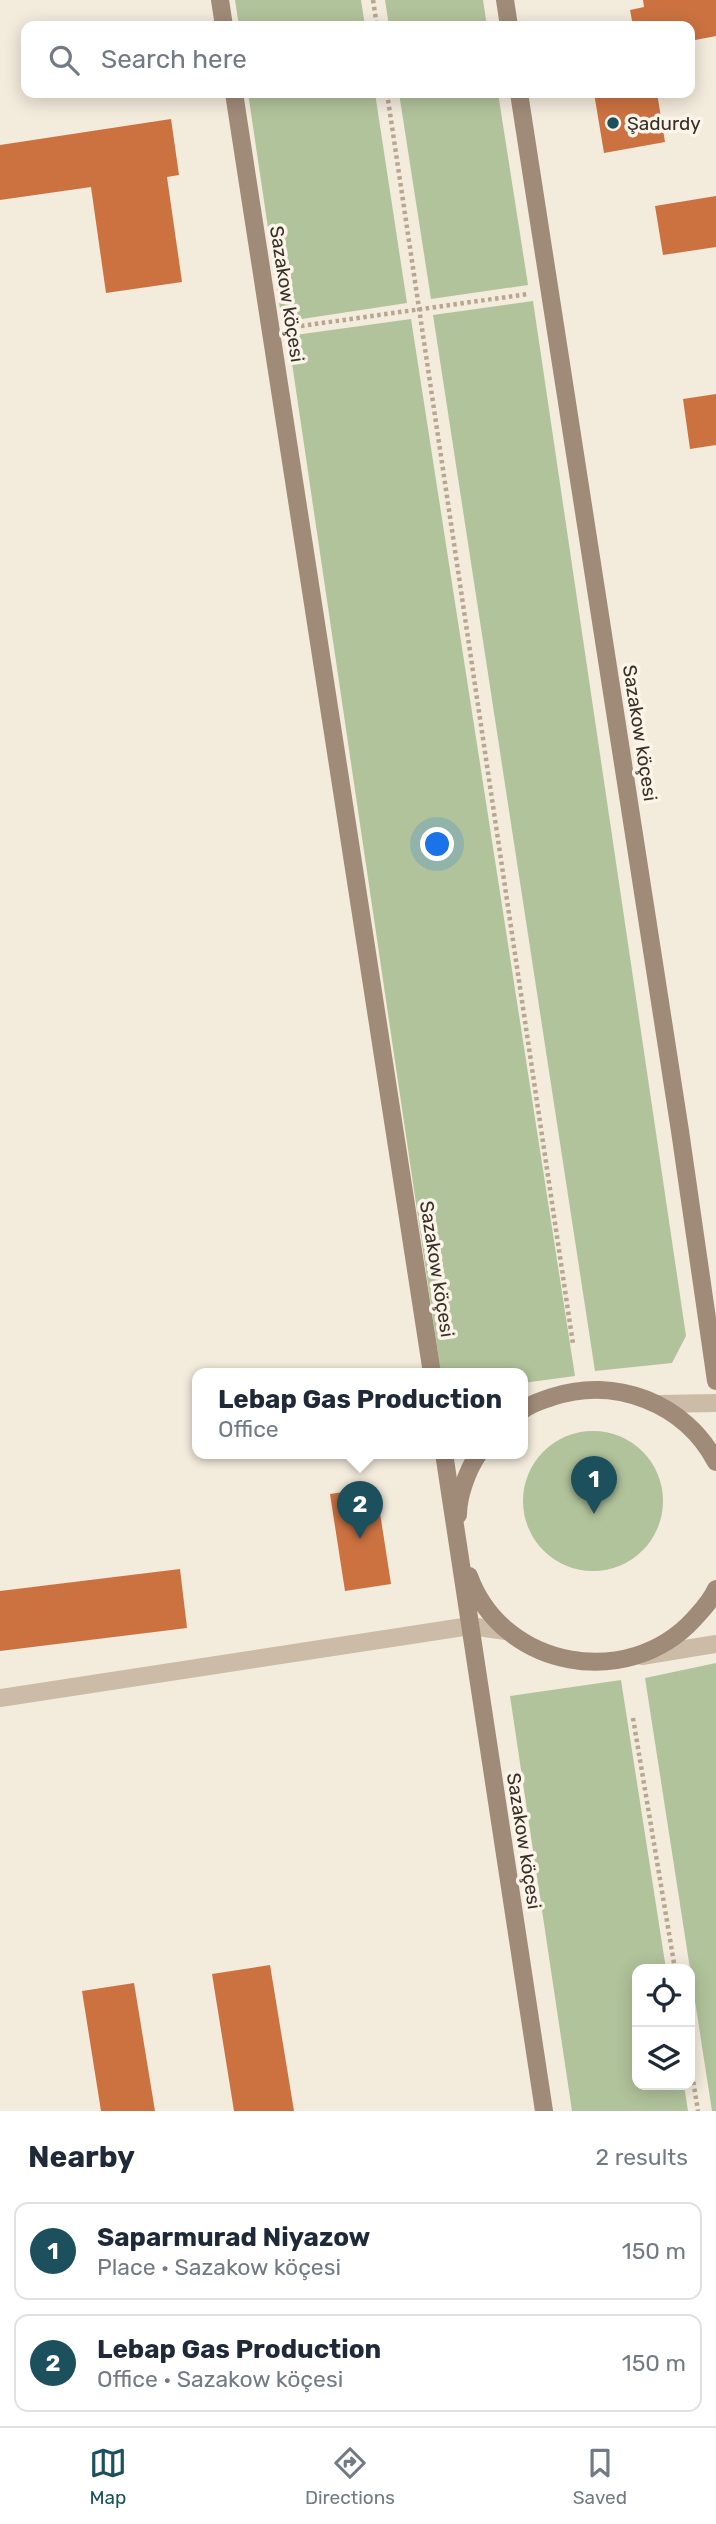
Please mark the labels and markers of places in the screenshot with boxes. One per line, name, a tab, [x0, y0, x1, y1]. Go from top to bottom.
place label: Şadurdy	[627, 112, 701, 135]
marker: Şadurdy	[605, 115, 621, 131]
pin: 1	[571, 1456, 617, 1514]
pin: 2	[337, 1481, 383, 1539]

